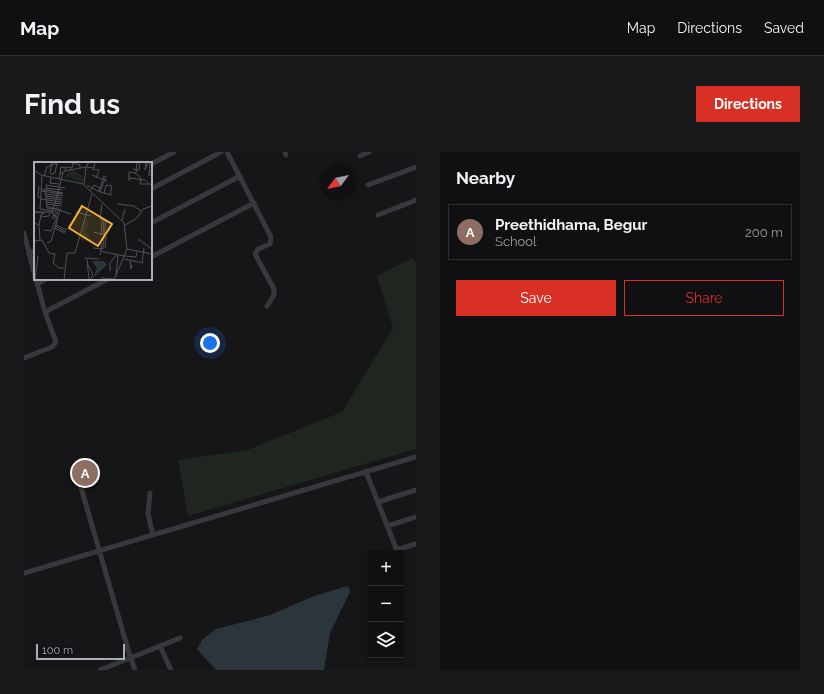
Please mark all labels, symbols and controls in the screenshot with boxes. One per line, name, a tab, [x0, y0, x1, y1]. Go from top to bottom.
text: Map	[20, 17, 59, 39]
text: Map	[627, 20, 655, 36]
text: Directions	[677, 20, 742, 36]
text: Saved	[764, 20, 804, 36]
button: Directions	[696, 86, 800, 122]
text: Find us	[24, 88, 120, 121]
inset map	[34, 162, 152, 280]
north arrow	[320, 164, 356, 200]
text: Nearby	[456, 168, 515, 188]
text: Preethidhama, Begur	[495, 216, 647, 234]
text: A	[466, 225, 474, 240]
text: 200 m	[745, 225, 783, 240]
text: School	[495, 234, 537, 249]
button: Save	[456, 280, 616, 316]
button: Share	[624, 280, 784, 316]
your location	[200, 333, 220, 353]
pin: A	[72, 458, 98, 488]
map controls	[368, 550, 404, 658]
button: +	[368, 550, 404, 586]
button: −	[368, 586, 404, 622]
button: layers	[368, 622, 404, 658]
scale bar	[36, 642, 125, 661]
text: 100 m	[42, 644, 73, 657]

